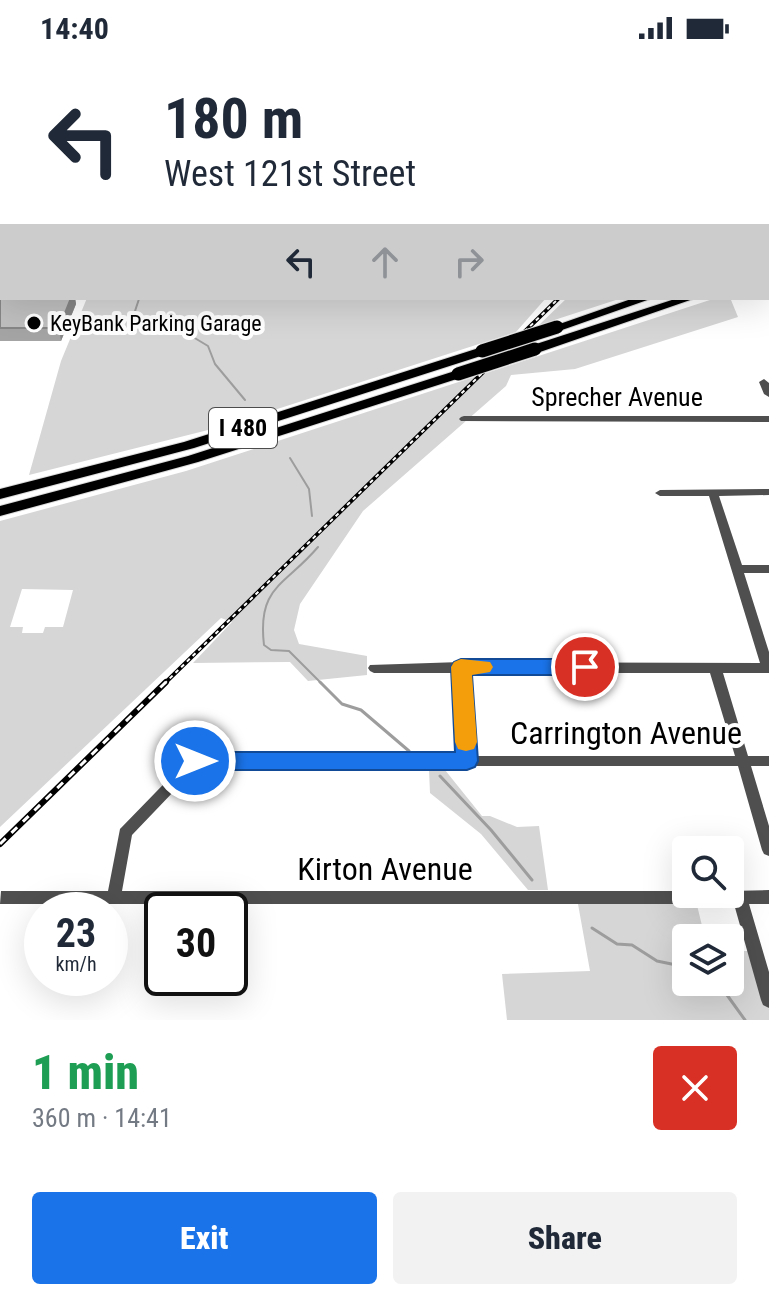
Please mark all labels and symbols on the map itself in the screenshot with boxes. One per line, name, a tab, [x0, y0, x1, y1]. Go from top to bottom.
place label: KeyBank Parking Garage	[50, 311, 262, 336]
marker: KeyBank Parking Garage	[25, 314, 43, 332]
street label: Sprecher Avenue	[531, 382, 703, 412]
road number: I 480	[209, 408, 277, 448]
pin	[551, 633, 619, 701]
street label: Carrington Avenue	[510, 714, 742, 752]
position arrow	[153, 719, 237, 803]
street label: Kirton Avenue	[297, 850, 473, 888]
speed limit sign: 30	[144, 892, 248, 996]

